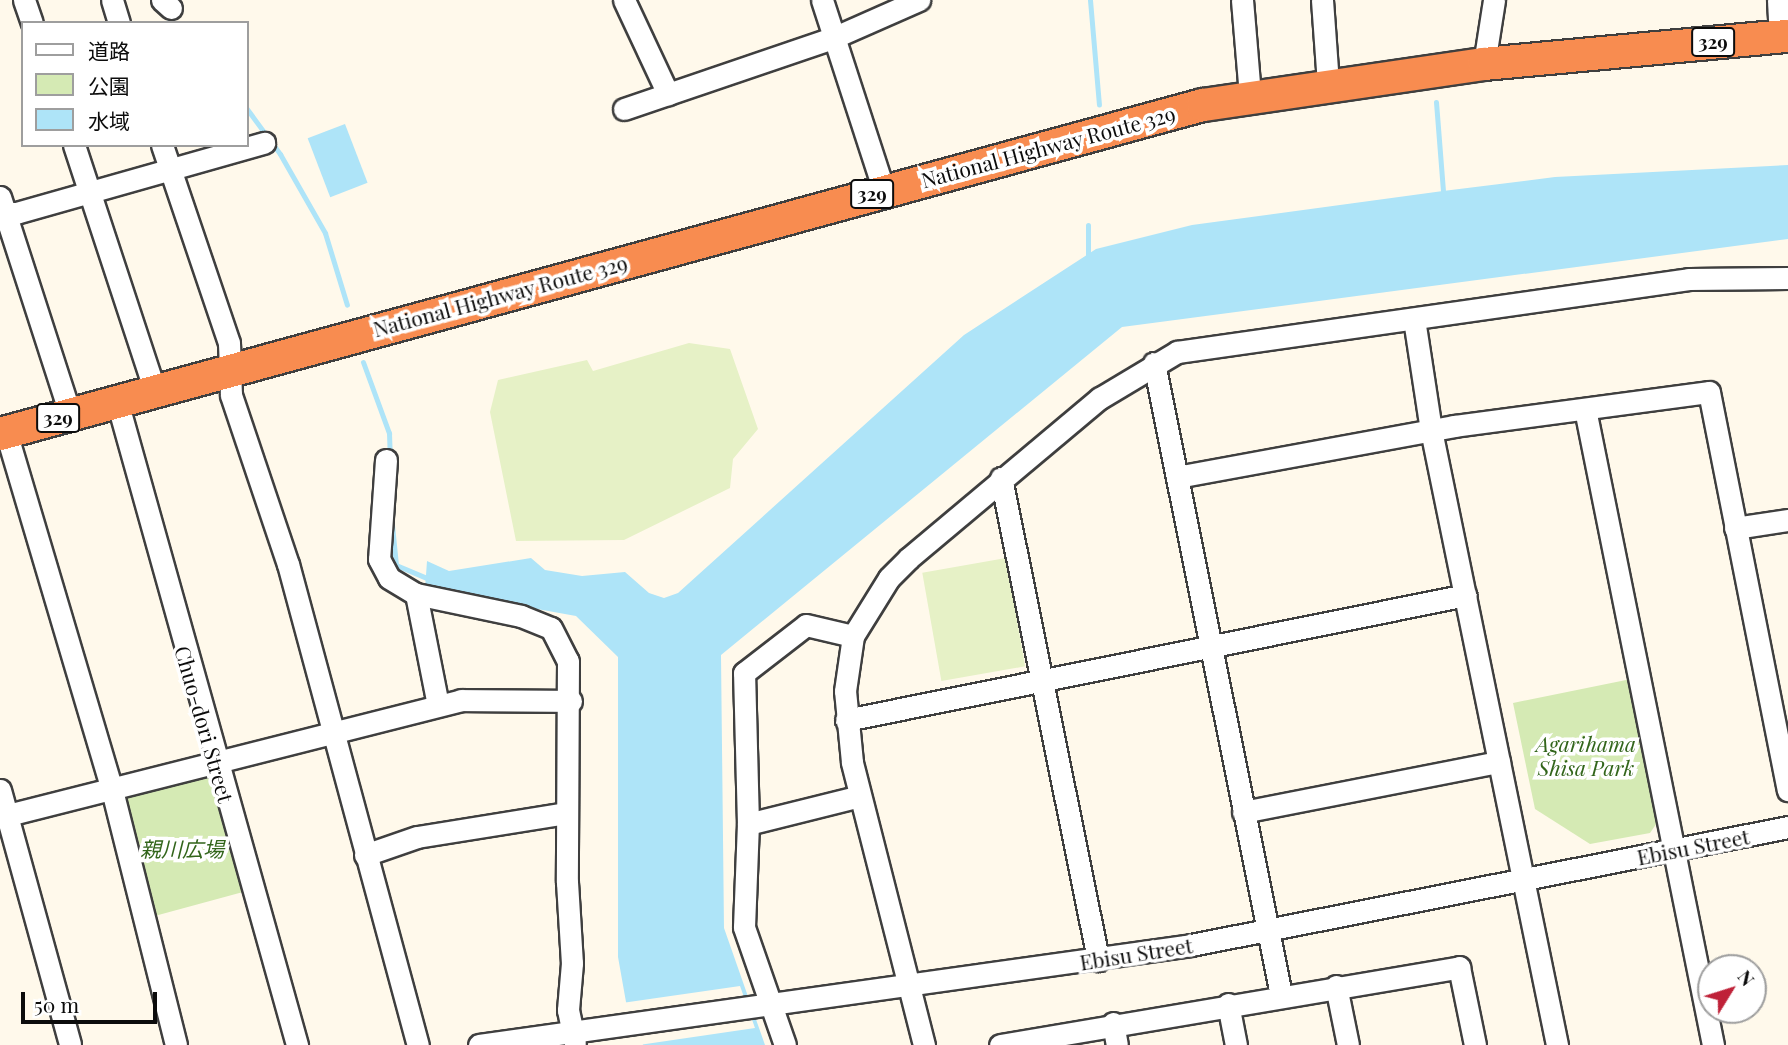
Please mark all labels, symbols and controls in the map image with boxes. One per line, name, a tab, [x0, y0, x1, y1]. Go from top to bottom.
legend	[21, 21, 248, 147]
road number: 329	[1690, 26, 1736, 58]
text: 道路	[88, 36, 130, 64]
text: 公園	[88, 71, 130, 99]
street label: National Highway Route 329	[918, 100, 1178, 192]
text: 水域	[88, 106, 130, 134]
road number: 329	[849, 178, 895, 210]
street label: National Highway Route 329	[370, 249, 630, 341]
road number: 329	[35, 402, 81, 434]
street label: Chuo-dori Street	[171, 643, 239, 805]
park label: Agarihama Shisa Park	[1536, 730, 1636, 780]
street label: Ebisu Street	[1635, 823, 1751, 869]
park label: 親川広場	[140, 835, 224, 861]
street label: Ebisu Street	[1078, 932, 1194, 974]
north arrow	[1697, 954, 1767, 1024]
text: N	[1733, 964, 1761, 991]
scale bar	[24, 978, 161, 1022]
text: 50 m	[34, 990, 79, 1018]

